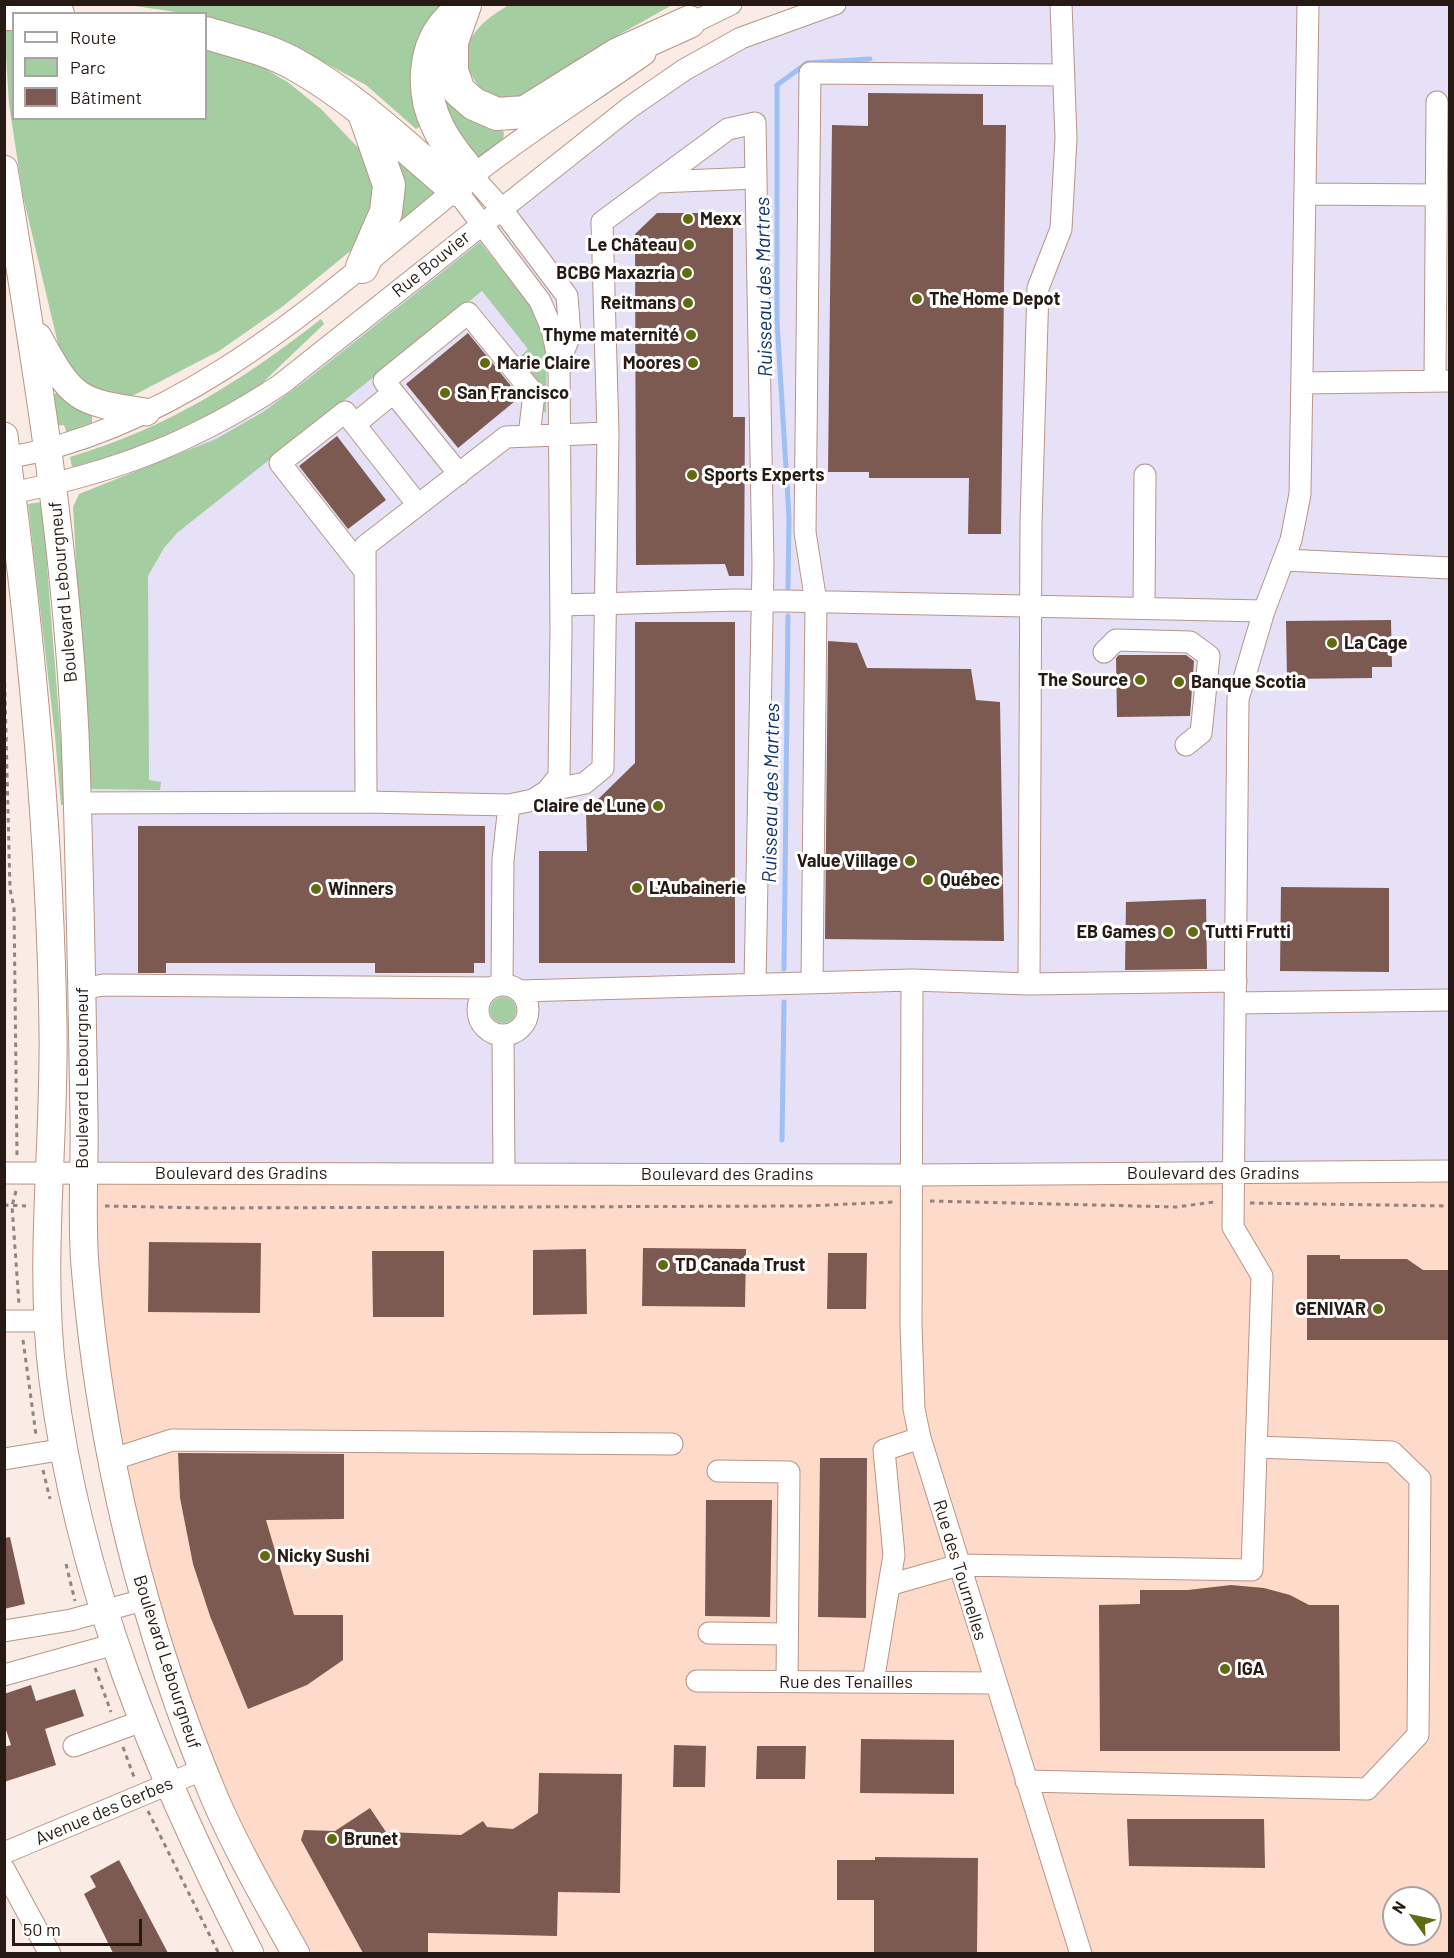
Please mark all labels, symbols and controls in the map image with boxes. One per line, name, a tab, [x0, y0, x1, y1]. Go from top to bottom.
legend	[12, 12, 207, 120]
text: Route	[70, 26, 116, 48]
text: Parc	[70, 56, 106, 78]
text: Bâtiment	[70, 86, 142, 108]
water label: Ruisseau des Martres	[750, 197, 778, 377]
place label: Mexx	[700, 208, 742, 230]
marker: Mexx	[681, 212, 695, 226]
street label: Rue Bouvier	[388, 226, 474, 302]
place label: Le Château	[587, 234, 677, 256]
marker: Le Château	[682, 238, 696, 252]
place label: BCBG Maxazria	[556, 262, 675, 284]
marker: BCBG Maxazria	[680, 266, 694, 280]
place label: The Home Depot	[929, 288, 1060, 310]
place label: Reitmans	[600, 292, 676, 314]
marker: The Home Depot	[910, 292, 924, 306]
marker: Reitmans	[681, 296, 695, 310]
place label: Thyme maternité	[543, 324, 679, 346]
marker: Thyme maternité	[684, 328, 698, 342]
place label: Marie Claire	[497, 352, 590, 374]
place label: Moores	[623, 352, 681, 374]
marker: Marie Claire	[478, 356, 492, 370]
marker: Moores	[686, 356, 700, 370]
place label: San Francisco	[457, 382, 569, 404]
marker: San Francisco	[438, 386, 452, 400]
place label: Sports Experts	[704, 464, 824, 486]
marker: Sports Experts	[685, 468, 699, 482]
street label: Boulevard Lebourgneuf	[44, 500, 82, 684]
place label: La Cage	[1344, 632, 1408, 654]
marker: La Cage	[1325, 636, 1339, 650]
place label: The Source	[1038, 669, 1128, 691]
place label: Banque Scotia	[1191, 671, 1306, 693]
marker: The Source	[1133, 673, 1147, 687]
marker: Banque Scotia	[1172, 675, 1186, 689]
water label: Ruisseau des Martres	[757, 703, 785, 883]
place label: Claire de Lune	[533, 795, 646, 817]
marker: Claire de Lune	[651, 799, 665, 813]
place label: Value Village	[797, 850, 898, 872]
marker: Value Village	[903, 854, 917, 868]
place label: Québec	[940, 869, 1000, 891]
marker: Québec	[921, 873, 935, 887]
place label: L'Aubainerie	[649, 877, 746, 899]
place label: Winners	[328, 878, 394, 900]
marker: L'Aubainerie	[630, 881, 644, 895]
marker: Winners	[309, 882, 323, 896]
place label: EB Games	[1077, 921, 1156, 943]
place label: Tutti Frutti	[1205, 921, 1291, 943]
marker: EB Games	[1161, 925, 1175, 939]
marker: Tutti Frutti	[1186, 925, 1200, 939]
street label: Boulevard Lebourgneuf	[71, 987, 93, 1169]
street label: Boulevard des Gradins	[155, 1162, 327, 1184]
street label: Boulevard des Gradins	[1127, 1162, 1299, 1184]
street label: Boulevard des Gradins	[641, 1163, 813, 1185]
place label: TD Canada Trust	[675, 1254, 805, 1276]
marker: TD Canada Trust	[656, 1258, 670, 1272]
place label: GENIVAR	[1295, 1298, 1366, 1320]
marker: GENIVAR	[1371, 1302, 1385, 1316]
street label: Rue des Tournelles	[928, 1497, 992, 1643]
place label: Nicky Sushi	[277, 1545, 369, 1567]
marker: Nicky Sushi	[258, 1549, 272, 1563]
street label: Boulevard Lebourgneuf	[129, 1572, 205, 1752]
place label: IGA	[1237, 1658, 1265, 1680]
marker: IGA	[1218, 1662, 1232, 1676]
street label: Rue des Tenailles	[779, 1671, 913, 1693]
street label: Avenue des Gerbes	[32, 1772, 176, 1850]
place label: Brunet	[344, 1828, 398, 1850]
marker: Brunet	[325, 1832, 339, 1846]
north arrow	[1382, 1886, 1442, 1946]
text: N	[1387, 1897, 1409, 1917]
scale bar	[15, 1907, 146, 1945]
text: 50 m	[23, 1918, 61, 1940]

